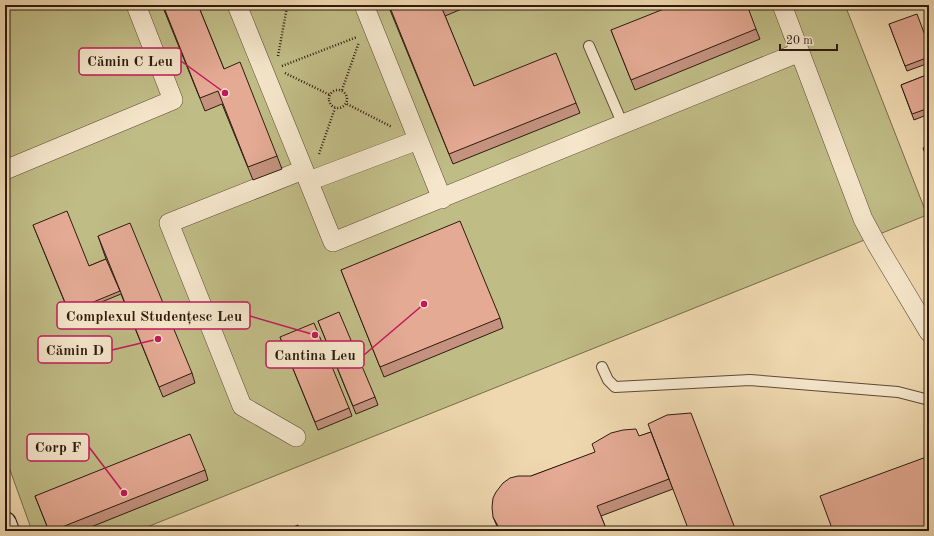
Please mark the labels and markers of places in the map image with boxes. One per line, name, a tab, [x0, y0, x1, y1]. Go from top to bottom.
callout: Cămin C Leu	[79, 48, 181, 75]
callout: Complexul Studențesc Leu	[57, 302, 250, 329]
callout: Cămin D	[38, 336, 112, 363]
callout: Cantina Leu	[266, 341, 364, 368]
callout: Corp F	[27, 434, 89, 461]

